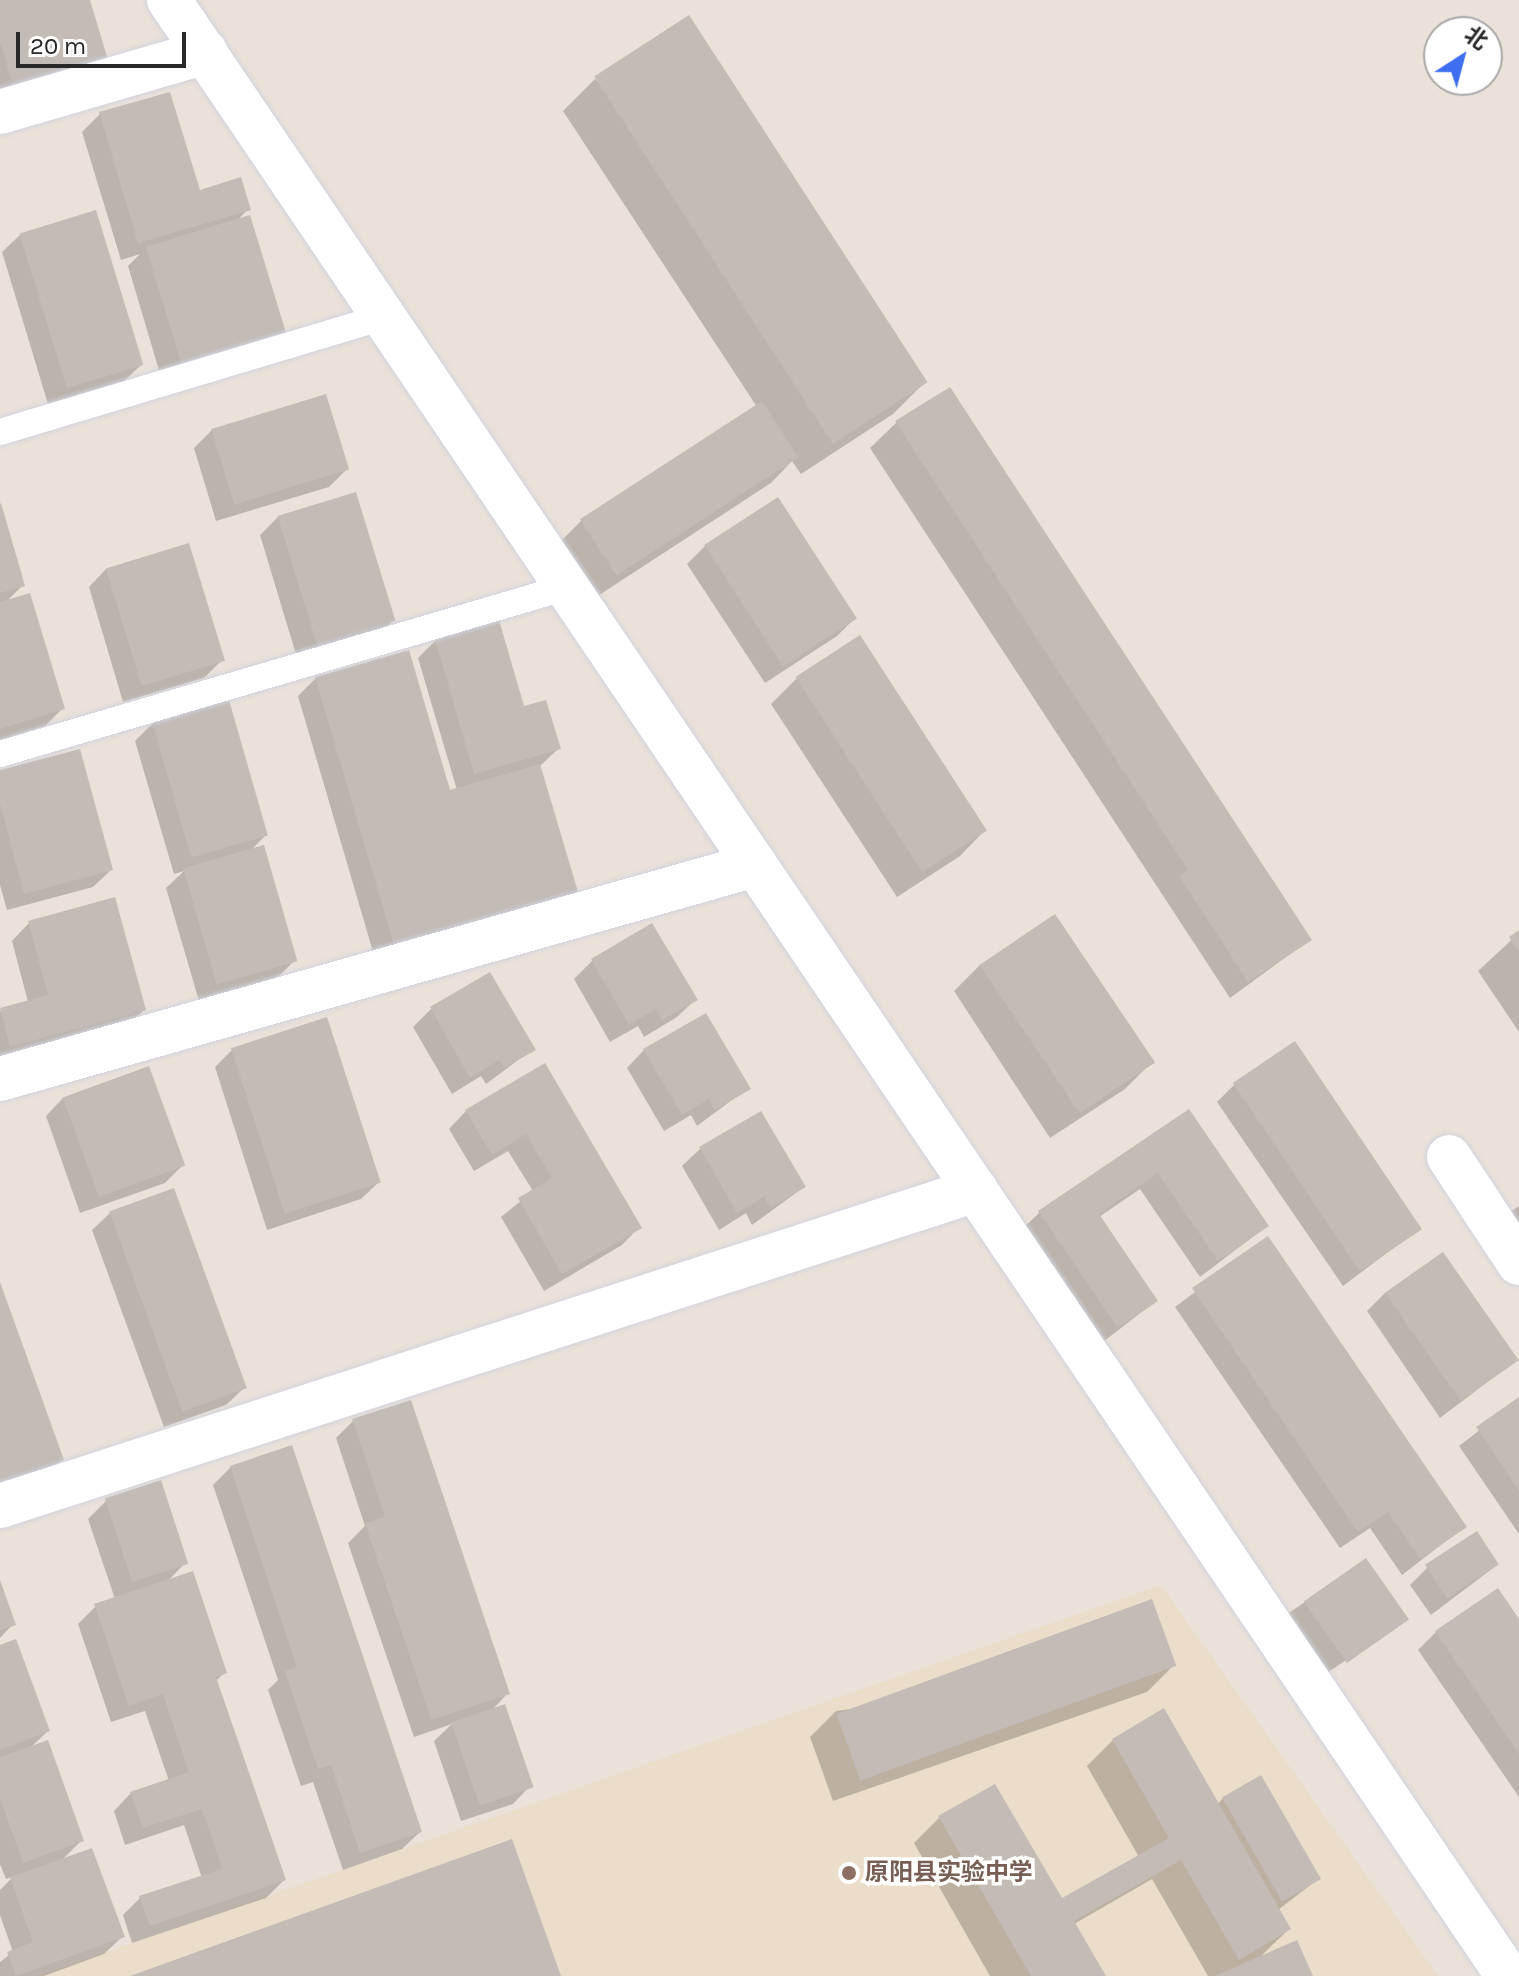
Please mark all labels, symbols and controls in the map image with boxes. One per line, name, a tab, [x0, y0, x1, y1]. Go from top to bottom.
scale bar	[20, 16, 190, 66]
north arrow	[1423, 16, 1503, 96]
text: 北	[1459, 21, 1492, 55]
text: 20 m	[30, 32, 86, 60]
place label: 原阳县实验中学	[865, 1859, 1033, 1887]
marker: 原阳县实验中学	[840, 1864, 858, 1882]

